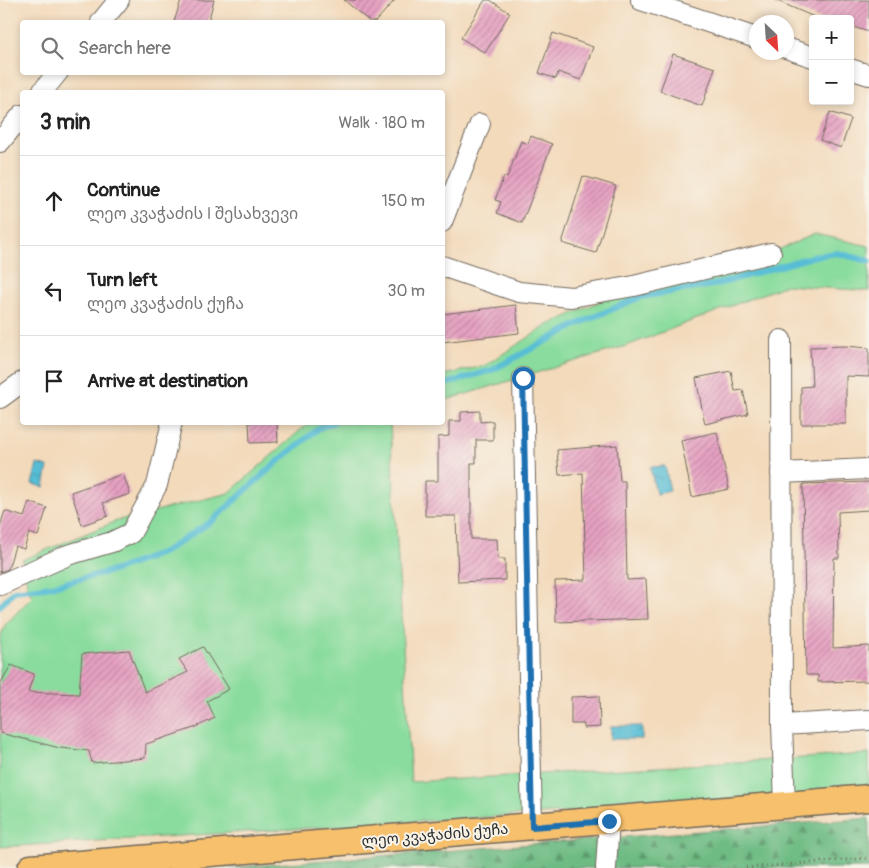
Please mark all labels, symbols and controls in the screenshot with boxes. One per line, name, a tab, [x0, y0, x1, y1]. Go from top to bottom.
north arrow	[749, 15, 794, 60]
map controls	[809, 15, 854, 105]
button: +	[809, 15, 854, 60]
search box	[20, 20, 445, 75]
icon: search	[38, 34, 66, 62]
text: Search here	[78, 36, 171, 60]
button: −	[809, 60, 854, 105]
text: 3 min	[40, 109, 90, 136]
text: Walk · 180 m	[338, 113, 425, 133]
text: Continue	[87, 178, 160, 202]
icon: ahead	[40, 187, 68, 215]
text: 150 m	[381, 191, 425, 211]
text: ლეო კვაჭაძის I შესახვევი	[87, 204, 298, 224]
text: Turn left	[87, 268, 157, 292]
icon: left	[40, 277, 68, 305]
text: 30 m	[387, 281, 425, 301]
text: ლეო კვაჭაძის ქუჩა	[87, 294, 244, 314]
icon: arrive	[40, 367, 68, 395]
route start	[512, 367, 535, 390]
text: Arrive at destination	[87, 369, 248, 393]
route end	[598, 810, 621, 833]
street label: ლეო კვაჭაძის ქუჩა	[361, 820, 509, 851]

